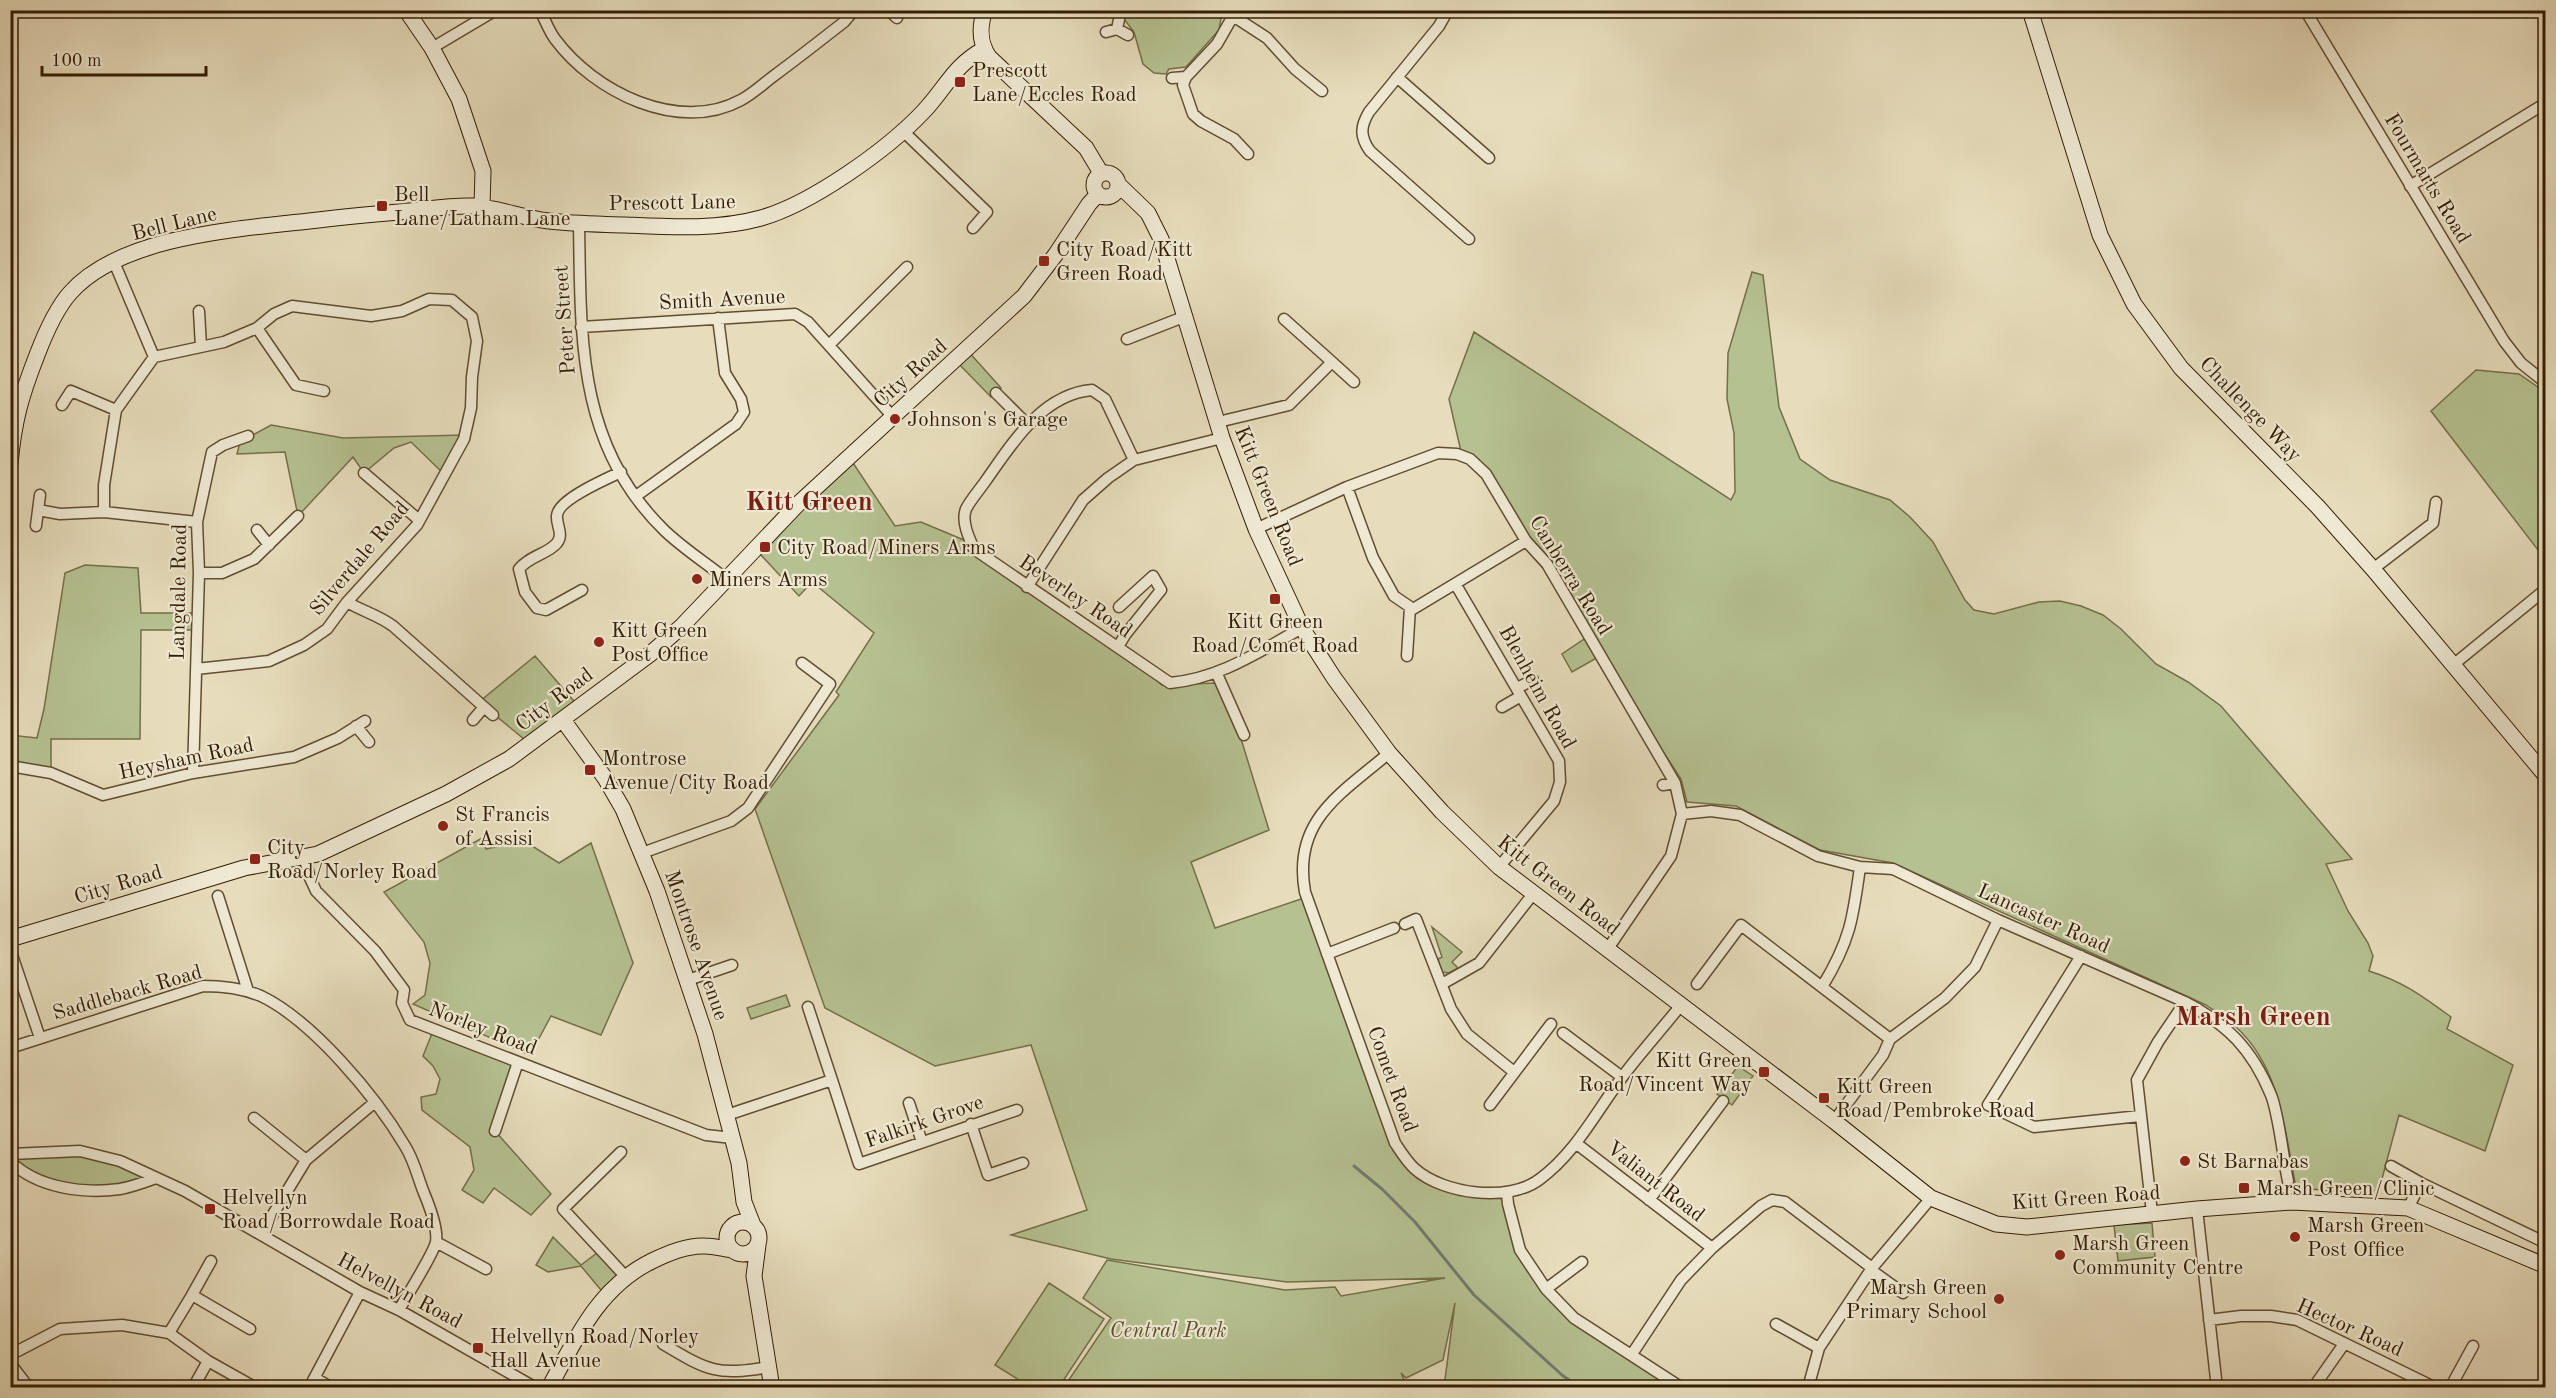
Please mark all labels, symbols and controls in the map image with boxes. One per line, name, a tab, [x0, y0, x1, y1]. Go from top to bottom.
scale bar	[42, 39, 206, 77]
text: 100 m	[51, 52, 102, 70]
place label: Prescott Lane/Eccles Road	[972, 61, 1137, 106]
marker: Prescott Lane/Eccles Road	[953, 75, 967, 89]
street label: Fourmarts Road	[2380, 110, 2474, 248]
place label: Bell Lane/Latham Lane	[394, 185, 570, 230]
street label: Prescott Lane	[608, 192, 736, 215]
marker: Bell Lane/Latham Lane	[375, 199, 389, 213]
street label: Bell Lane	[130, 204, 219, 245]
place label: City Road/Kitt Green Road	[1056, 240, 1193, 285]
marker: City Road/Kitt Green Road	[1037, 254, 1051, 268]
street label: Peter Street	[551, 264, 580, 375]
street label: Smith Avenue	[658, 287, 786, 314]
street label: City Road	[870, 336, 952, 412]
street label: Challenge Way	[2195, 353, 2305, 467]
place label: Johnson's Garage	[907, 410, 1068, 431]
marker: Johnson's Garage	[888, 412, 902, 426]
street label: Kitt Green Road	[1230, 423, 1305, 570]
district label: Kitt Green	[745, 489, 873, 516]
street label: Silverdale Road	[306, 498, 414, 620]
street label: Canberra Road	[1525, 512, 1615, 639]
street label: Langdale Road	[168, 524, 191, 660]
place label: City Road/Miners Arms	[777, 538, 996, 559]
marker: City Road/Miners Arms	[758, 540, 772, 554]
street label: Beverley Road	[1015, 552, 1136, 643]
place label: Miners Arms	[709, 570, 827, 591]
marker: Miners Arms	[690, 572, 704, 586]
marker: Kitt Green Road/Comet Road	[1268, 592, 1282, 606]
place label: Kitt Green Road/Comet Road	[1191, 612, 1359, 657]
place label: Kitt Green Post Office	[611, 621, 709, 666]
street label: Blenheim Road	[1494, 623, 1579, 753]
marker: Kitt Green Post Office	[592, 635, 606, 649]
street label: City Road	[512, 664, 598, 736]
street label: Heysham Road	[117, 735, 256, 784]
place label: Montrose Avenue/City Road	[602, 749, 769, 794]
marker: Montrose Avenue/City Road	[583, 763, 597, 777]
place label: St Francis of Assisi	[455, 805, 550, 850]
marker: St Francis of Assisi	[436, 819, 450, 833]
street label: Kitt Green Road	[1493, 832, 1623, 940]
place label: City Road/Norley Road	[267, 838, 438, 883]
marker: City Road/Norley Road	[248, 852, 262, 866]
street label: City Road	[72, 862, 165, 909]
street label: Montrose Avenue	[660, 868, 731, 1023]
street label: Lancaster Road	[1974, 881, 2113, 958]
street label: Saddleback Road	[50, 962, 205, 1025]
street label: Norley Road	[425, 999, 540, 1060]
district label: Marsh Green	[2175, 1004, 2331, 1031]
street label: Comet Road	[1363, 1024, 1420, 1135]
place label: Kitt Green Road/Vincent Way	[1578, 1051, 1752, 1096]
marker: Kitt Green Road/Vincent Way	[1757, 1065, 1771, 1079]
place label: Kitt Green Road/Pembroke Road	[1836, 1077, 2035, 1122]
marker: Kitt Green Road/Pembroke Road	[1817, 1091, 1831, 1105]
street label: Falkirk Grove	[862, 1092, 987, 1153]
street label: Valiant Road	[1602, 1138, 1708, 1227]
place label: St Barnabas	[2197, 1152, 2309, 1173]
marker: St Barnabas	[2178, 1154, 2192, 1168]
place label: Marsh Green/Clinic	[2256, 1179, 2434, 1200]
marker: Marsh Green/Clinic	[2237, 1181, 2251, 1195]
street label: Kitt Green Road	[2011, 1183, 2161, 1214]
place label: Helvellyn Road/Borrowdale Road	[222, 1188, 435, 1233]
marker: Helvellyn Road/Borrowdale Road	[203, 1202, 217, 1216]
place label: Marsh Green Post Office	[2307, 1216, 2424, 1261]
marker: Marsh Green Post Office	[2288, 1230, 2302, 1244]
place label: Marsh Green Community Centre	[2072, 1234, 2243, 1279]
marker: Marsh Green Community Centre	[2053, 1248, 2067, 1262]
street label: Helvellyn Road	[333, 1250, 465, 1333]
place label: Marsh Green Primary School	[1846, 1278, 1987, 1323]
marker: Marsh Green Primary School	[1992, 1292, 2006, 1306]
street label: Hector Road	[2293, 1296, 2406, 1361]
park label: Central Park	[1109, 1321, 1227, 1342]
place label: Helvellyn Road/Norley Hall Avenue	[490, 1327, 699, 1372]
marker: Helvellyn Road/Norley Hall Avenue	[471, 1341, 485, 1355]

